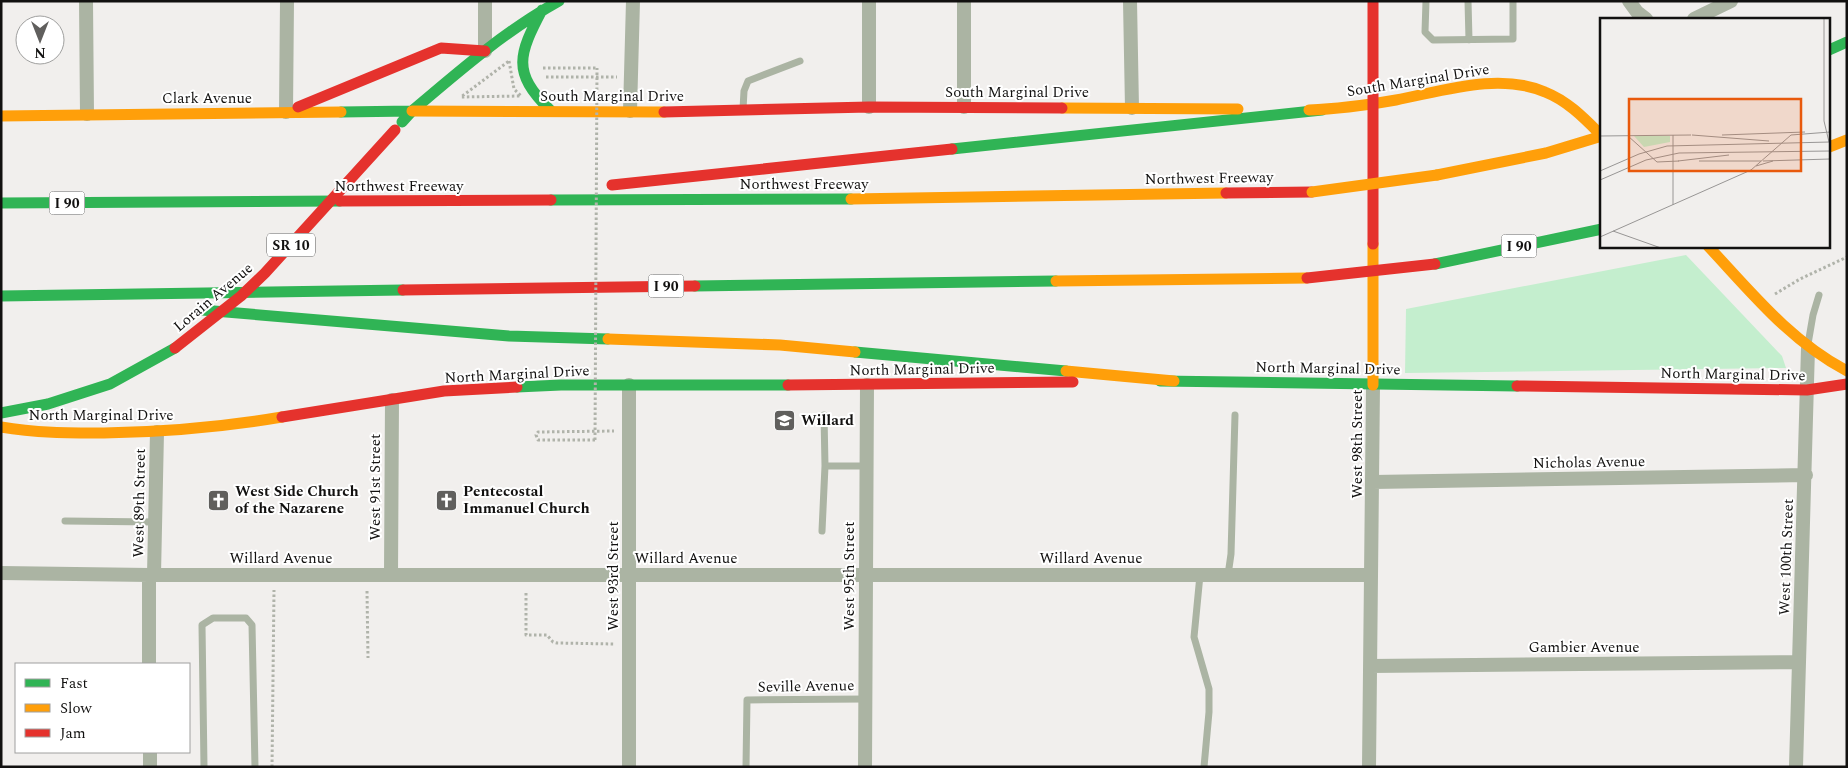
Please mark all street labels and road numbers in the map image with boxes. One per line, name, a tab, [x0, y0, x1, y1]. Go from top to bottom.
street label: South Marginal Drive	[1345, 58, 1491, 103]
street label: South Marginal Drive	[945, 81, 1089, 104]
street label: South Marginal Drive	[540, 85, 684, 108]
street label: Clark Avenue	[162, 87, 252, 110]
street label: Northwest Freeway	[1144, 166, 1274, 191]
street label: Northwest Freeway	[740, 173, 869, 196]
street label: Northwest Freeway	[335, 175, 464, 198]
road number: I 90	[50, 192, 84, 214]
road number: SR 10	[267, 234, 315, 256]
road number: I 90	[1502, 235, 1536, 258]
street label: Lorain Avenue	[169, 257, 258, 338]
road number: I 90	[648, 274, 684, 298]
street label: North Marginal Drive	[1255, 356, 1401, 381]
street label: North Marginal Drive	[849, 357, 995, 382]
street label: North Marginal Drive	[444, 359, 590, 390]
street label: North Marginal Drive	[1660, 362, 1806, 387]
street label: West 98th Street	[1346, 389, 1369, 499]
street label: North Marginal Drive	[28, 404, 174, 427]
street label: West 91st Street	[364, 434, 387, 540]
street label: West 89th Street	[127, 448, 152, 558]
street label: Nicholas Avenue	[1533, 450, 1645, 475]
street label: West 100th Street	[1773, 498, 1800, 616]
street label: West 93rd Street	[602, 521, 625, 631]
street label: West 95th Street	[838, 521, 861, 631]
street label: Willard Avenue	[229, 547, 333, 570]
street label: Willard Avenue	[634, 547, 738, 570]
street label: Willard Avenue	[1039, 547, 1143, 570]
street label: Gambier Avenue	[1528, 636, 1640, 659]
street label: Seville Avenue	[757, 674, 855, 699]

